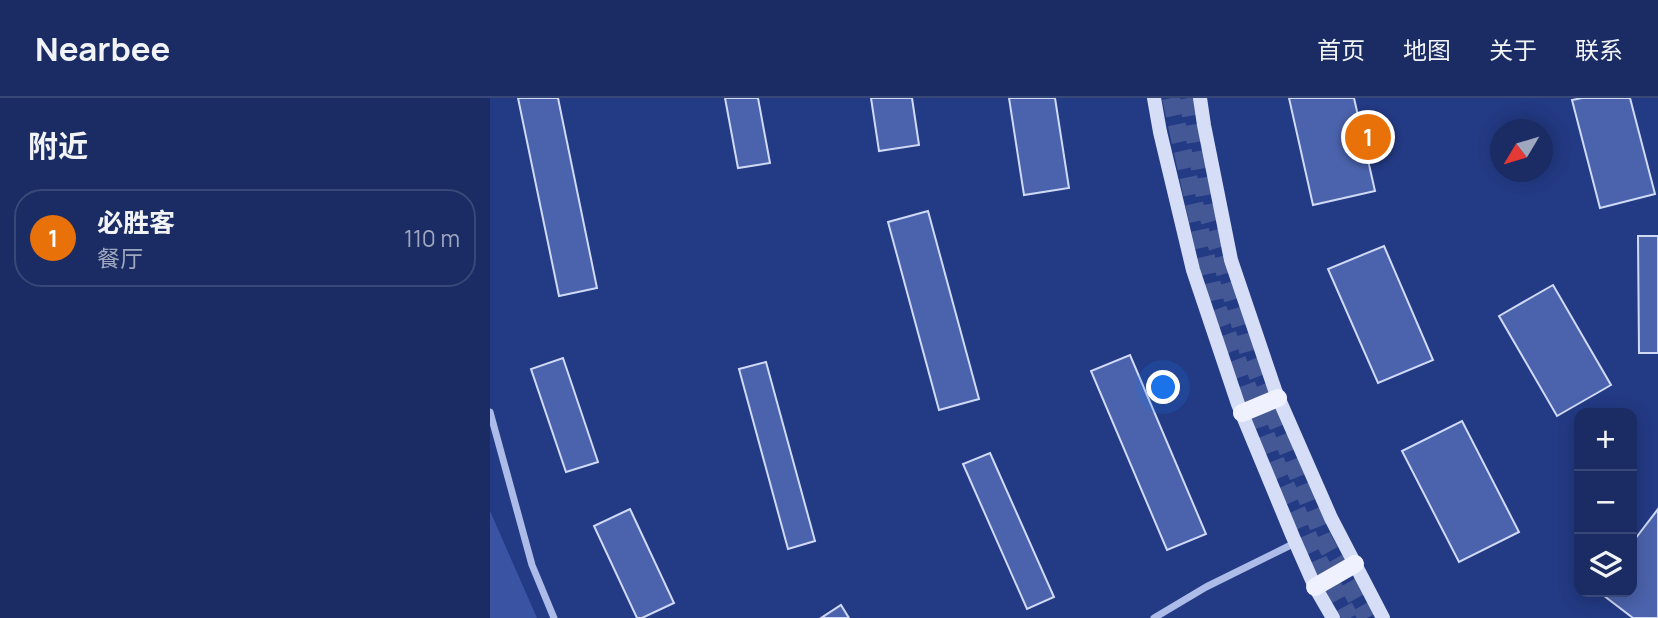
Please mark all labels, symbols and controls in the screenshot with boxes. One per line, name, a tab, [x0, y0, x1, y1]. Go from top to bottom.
text: Nearbee	[35, 26, 170, 71]
text: 首页	[1317, 33, 1365, 66]
text: 地图	[1403, 33, 1451, 66]
text: 关于	[1489, 33, 1537, 66]
text: 联系	[1575, 33, 1623, 66]
pin: 1	[1345, 111, 1391, 163]
north arrow	[1490, 119, 1553, 182]
text: 附近	[28, 125, 88, 166]
text: 必胜客	[97, 204, 175, 240]
text: 1	[48, 222, 58, 254]
text: 110 m	[404, 222, 460, 254]
text: 餐厅	[97, 242, 143, 274]
your location	[1146, 370, 1180, 404]
map controls	[1574, 408, 1637, 597]
button: +	[1574, 408, 1637, 471]
button: −	[1574, 471, 1637, 534]
button: layers	[1574, 534, 1637, 597]

